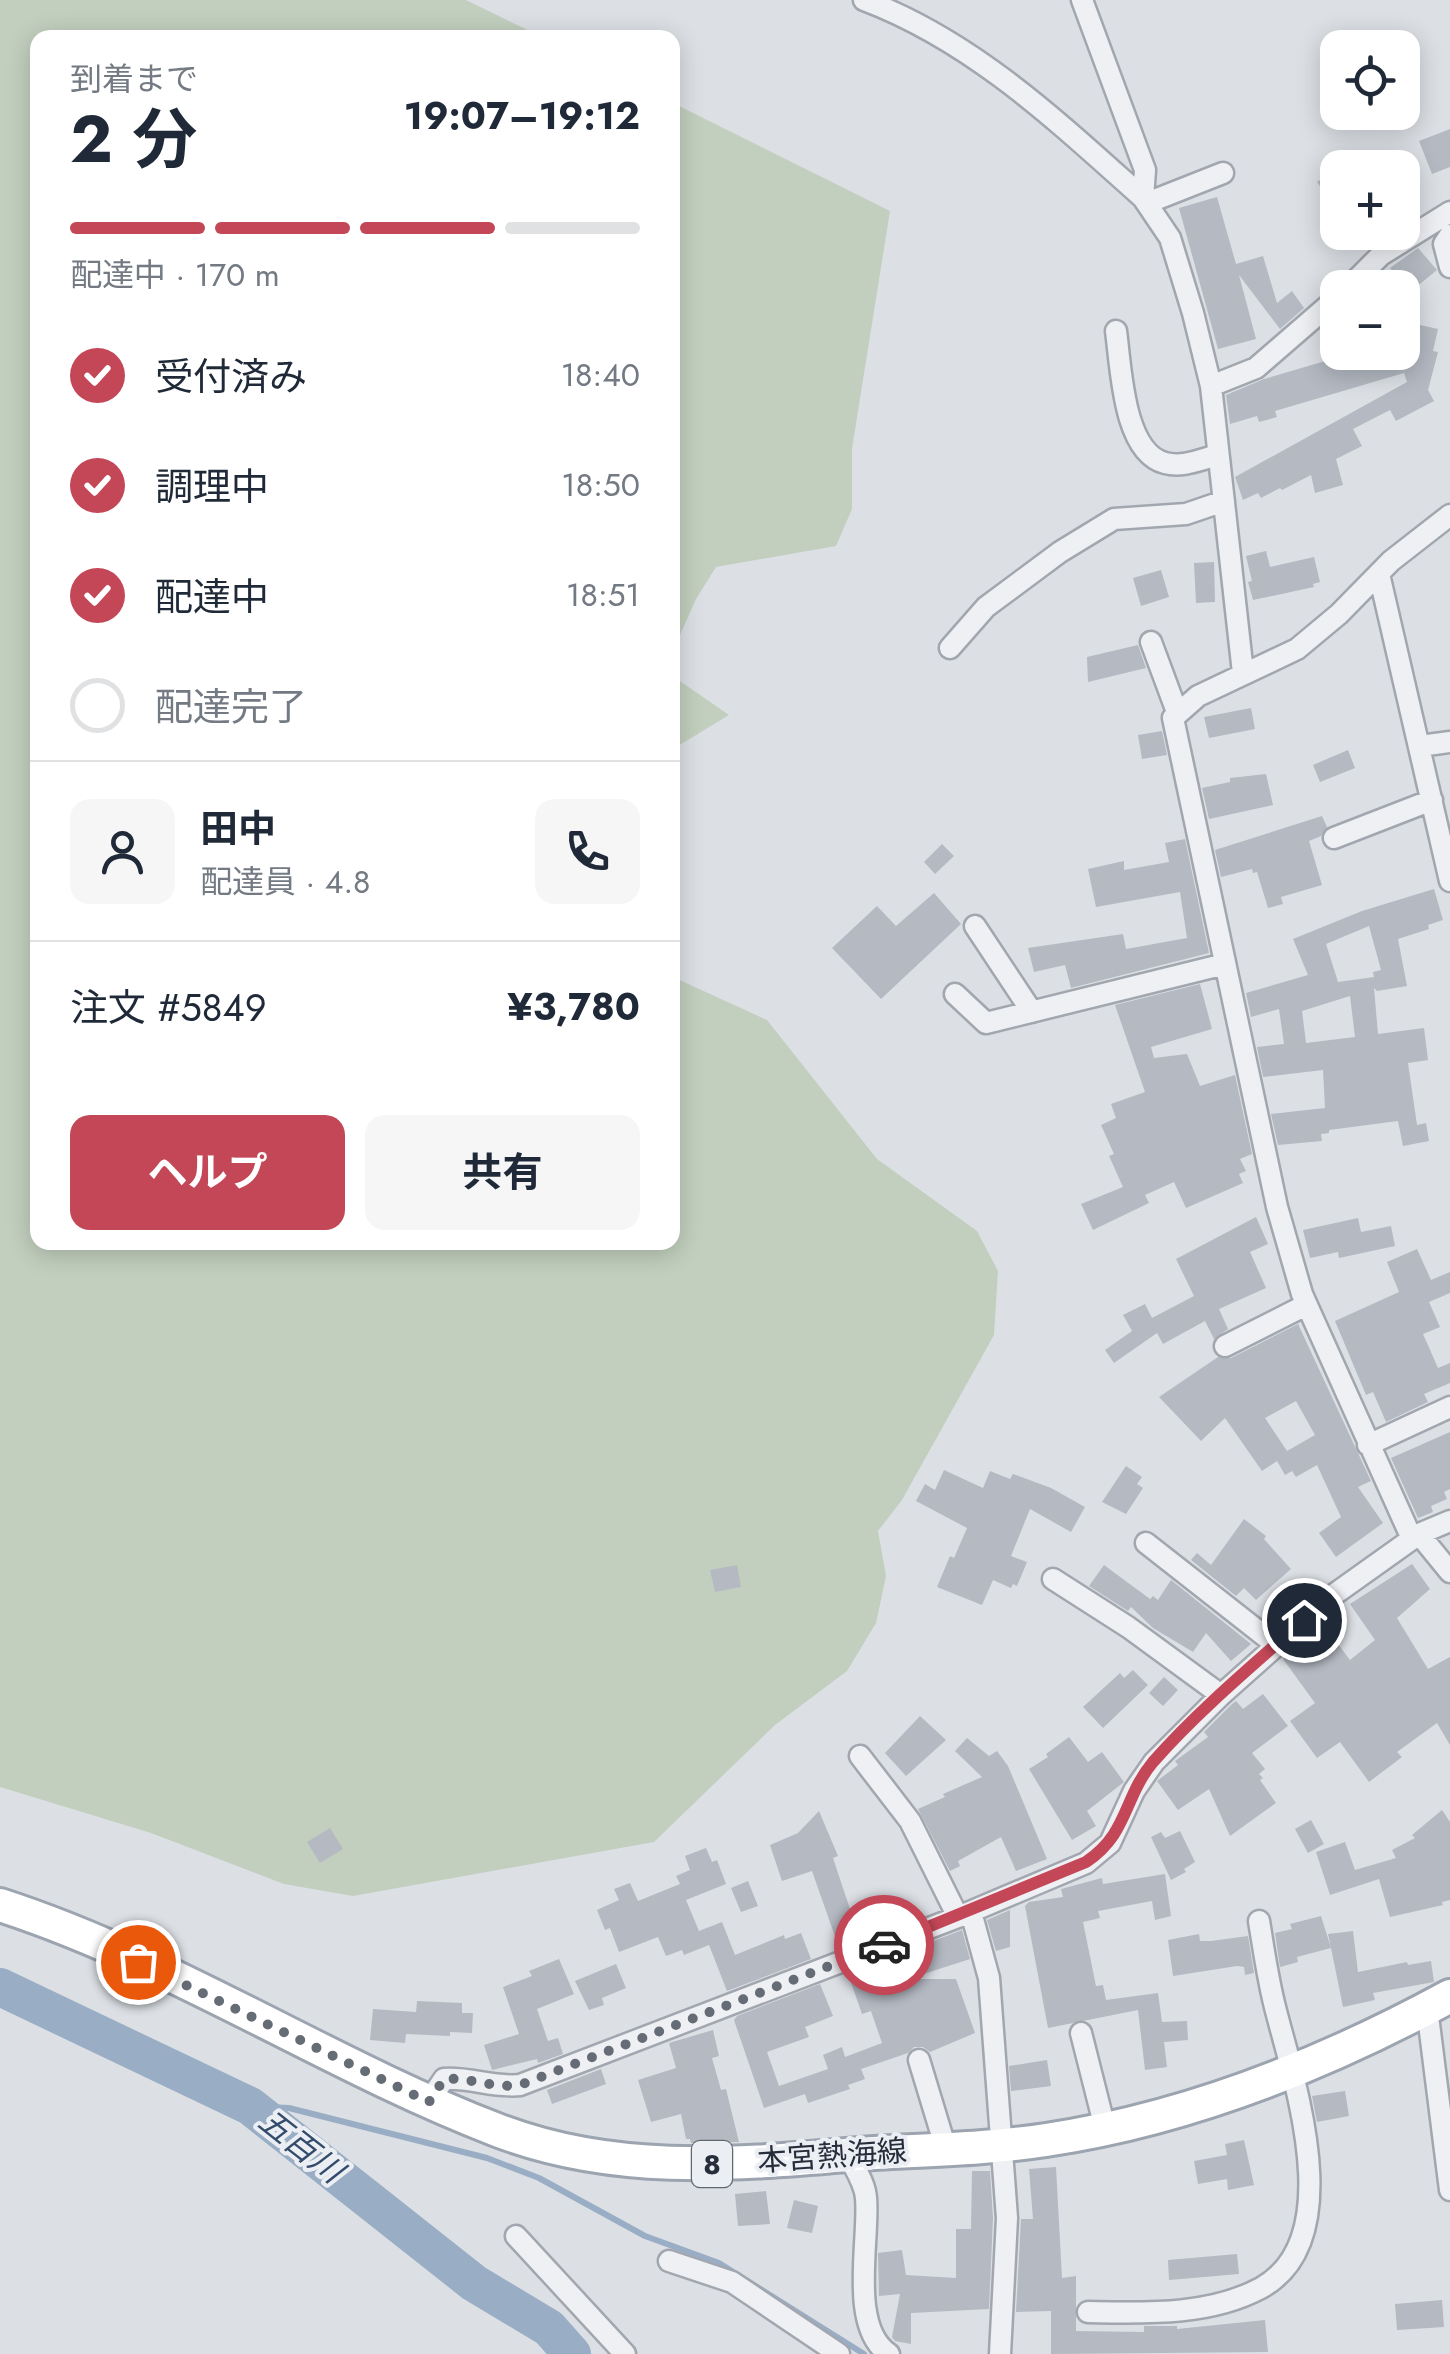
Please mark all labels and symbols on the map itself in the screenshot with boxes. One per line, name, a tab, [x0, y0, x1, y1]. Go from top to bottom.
pin	[1262, 1578, 1347, 1663]
courier	[834, 1895, 934, 1995]
pin	[96, 1920, 181, 2005]
water label: 五百川	[249, 2098, 355, 2196]
street label: 本宮熱海線	[756, 2129, 908, 2182]
road number: 8	[692, 2141, 732, 2187]

